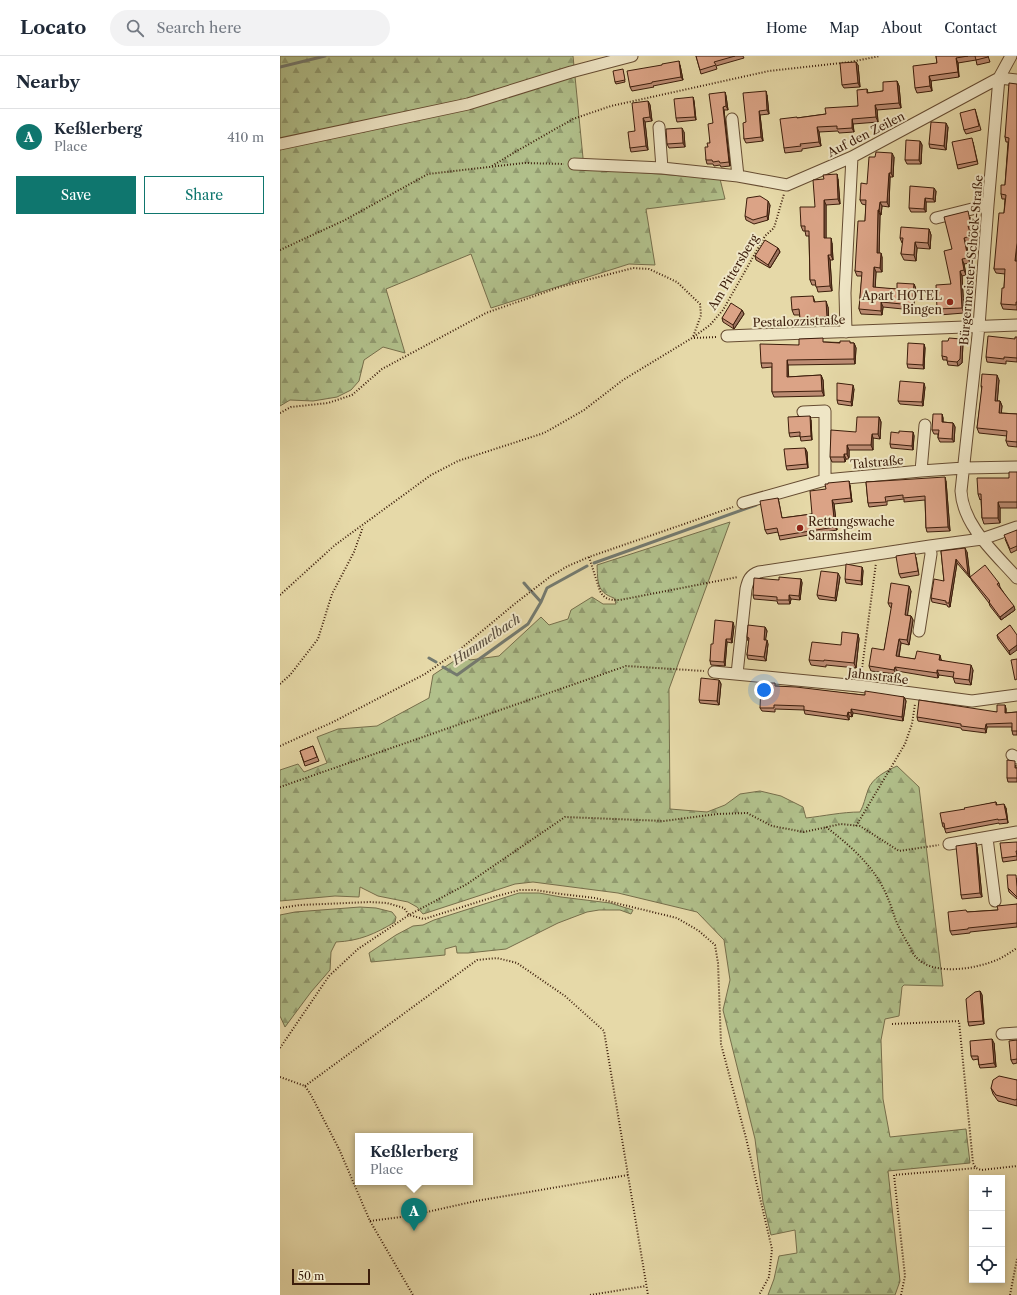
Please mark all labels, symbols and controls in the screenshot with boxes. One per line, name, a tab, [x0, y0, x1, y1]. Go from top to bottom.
search box	[110, 10, 390, 46]
text: Locato	[20, 16, 86, 39]
icon: search	[124, 17, 146, 39]
text: Search here	[156, 18, 241, 37]
text: Home	[766, 19, 807, 37]
text: Map	[829, 19, 859, 37]
text: About	[881, 19, 922, 37]
text: Contact	[944, 19, 997, 37]
text: Nearby	[16, 72, 80, 92]
street label: Auf den Zeilen	[824, 108, 908, 160]
text: Keßlerberg	[54, 119, 142, 138]
text: A	[24, 129, 34, 145]
text: 410 m	[227, 129, 264, 145]
text: Place	[54, 138, 87, 154]
street label: Bürgermeister-Schöck-Straße	[956, 174, 986, 346]
button: Save	[16, 176, 136, 214]
button: Share	[144, 176, 264, 214]
street label: Am Pittersberg	[704, 231, 762, 313]
place label: Apart HOTEL Bingen	[861, 288, 942, 317]
marker: Apart HOTEL Bingen	[945, 297, 955, 307]
street label: Pestalozzistraße	[752, 312, 846, 330]
street label: Talstraße	[850, 452, 905, 472]
place label: Rettungswache Sarmsheim	[808, 514, 895, 543]
marker: Rettungswache Sarmsheim	[795, 523, 805, 533]
water label: Hummelbach	[448, 610, 523, 668]
street label: Jahnstraße	[845, 665, 910, 687]
your location	[754, 680, 774, 700]
popup	[355, 1133, 473, 1185]
text: Keßlerberg	[370, 1142, 458, 1161]
text: Place	[370, 1161, 403, 1177]
map controls	[969, 1175, 1005, 1283]
button: +	[969, 1175, 1005, 1211]
pin: A	[401, 1198, 427, 1231]
button: −	[969, 1211, 1005, 1247]
button: locate	[969, 1247, 1005, 1283]
scale bar	[292, 1267, 370, 1286]
text: 50 m	[298, 1269, 324, 1283]

